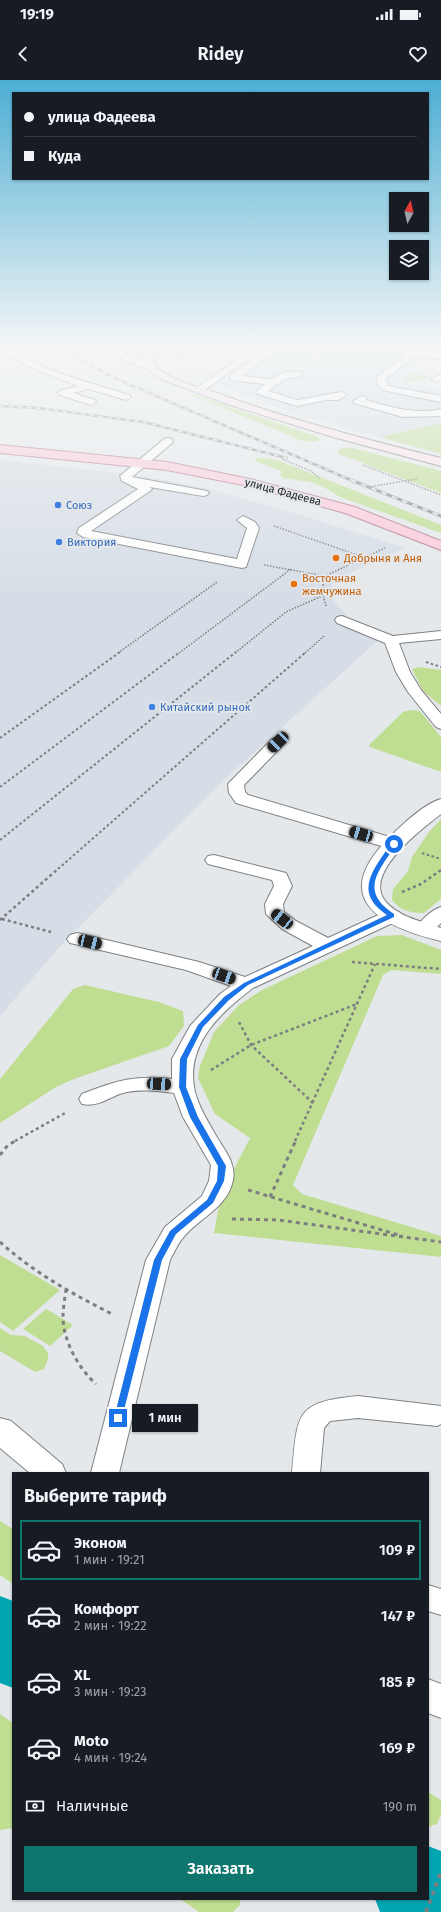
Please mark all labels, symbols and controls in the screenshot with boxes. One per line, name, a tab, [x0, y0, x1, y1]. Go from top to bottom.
text: 19:19	[20, 5, 54, 23]
icon: back	[12, 43, 34, 65]
text: Ridey	[198, 43, 243, 65]
icon: heart	[407, 43, 429, 65]
text: улица Фадеева	[48, 108, 156, 126]
text: Куда	[48, 147, 81, 165]
north arrow	[389, 192, 429, 232]
map controls	[389, 192, 429, 280]
button: layers	[389, 240, 429, 280]
street label: улица Фадеева	[243, 476, 323, 508]
place label: Союз	[66, 499, 92, 512]
marker: Союз	[53, 500, 63, 510]
place label: Виктория	[67, 536, 116, 549]
marker: Виктория	[54, 537, 64, 547]
place label: Добрыня и Аня	[343, 552, 422, 565]
marker: Добрыня и Аня	[331, 553, 341, 563]
place label: Восточная жемчужина	[302, 572, 362, 598]
marker: Восточная жемчужина	[289, 579, 299, 589]
place label: Китайский рынок	[160, 701, 251, 714]
marker: Китайский рынок	[147, 702, 157, 712]
car	[265, 729, 291, 755]
car	[348, 825, 374, 843]
route start	[385, 835, 403, 853]
car	[269, 907, 295, 931]
car	[77, 933, 103, 951]
car	[211, 966, 237, 986]
car	[147, 1077, 171, 1091]
callout: 1 мин	[132, 1404, 198, 1432]
route end	[109, 1409, 127, 1427]
text: 1 мин	[148, 1410, 182, 1425]
text: Выберите тариф	[24, 1485, 167, 1507]
icon: car	[26, 1532, 62, 1568]
text: Эконом	[74, 1534, 127, 1552]
text: 109 ₽	[379, 1541, 415, 1559]
text: 1 мин · 19:21	[74, 1552, 145, 1567]
icon: car	[26, 1598, 62, 1634]
text: Комфорт	[74, 1600, 139, 1618]
text: 147 ₽	[381, 1607, 415, 1625]
text: 2 мин · 19:22	[74, 1618, 147, 1633]
icon: car	[26, 1664, 62, 1700]
text: XL	[74, 1666, 90, 1684]
text: 185 ₽	[379, 1673, 415, 1691]
text: 3 мин · 19:23	[74, 1684, 147, 1699]
icon: car	[26, 1730, 62, 1766]
text: Moto	[74, 1732, 109, 1750]
text: 169 ₽	[379, 1739, 415, 1757]
text: 4 мин · 19:24	[74, 1750, 147, 1765]
icon: cash	[24, 1795, 46, 1817]
text: Наличные	[56, 1797, 128, 1815]
text: 190 m	[383, 1799, 417, 1814]
button: Заказать	[24, 1846, 417, 1892]

